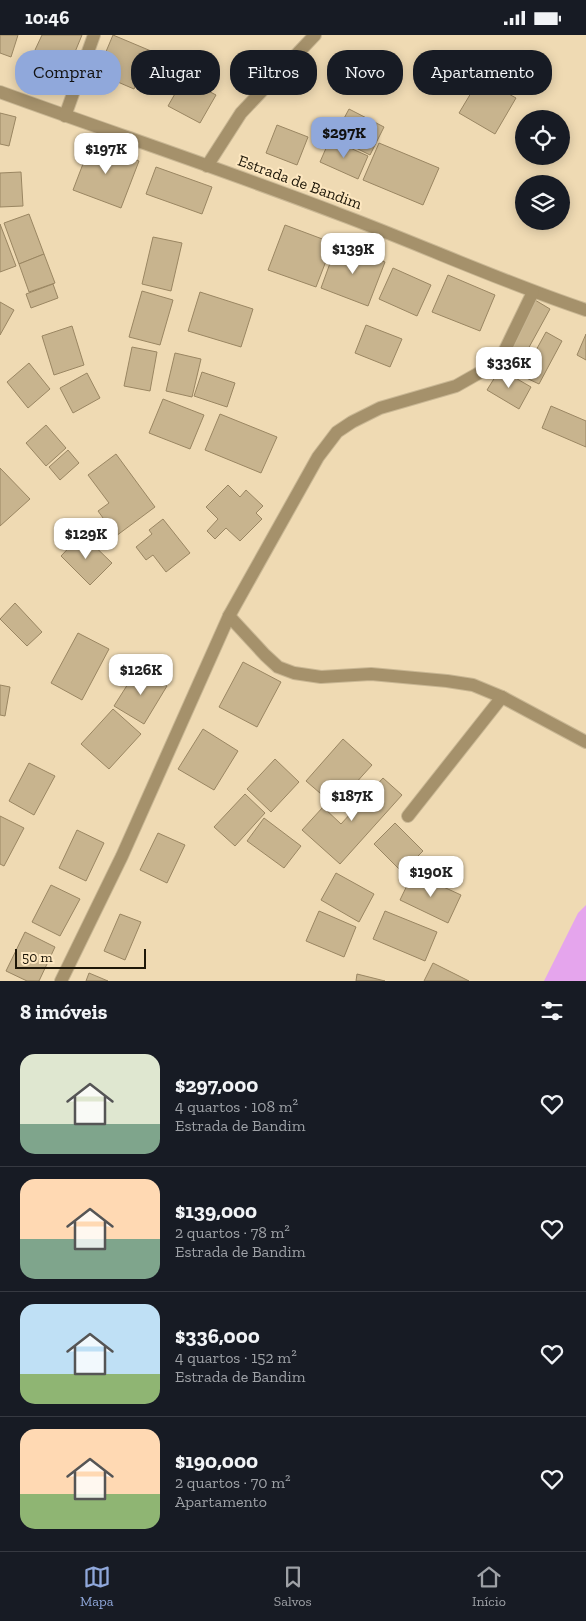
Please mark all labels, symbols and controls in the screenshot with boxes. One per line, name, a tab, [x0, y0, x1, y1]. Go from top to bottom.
text: 10:46	[25, 6, 69, 29]
chip: Comprar	[15, 50, 121, 95]
chip: Alugar	[131, 50, 220, 95]
chip: Filtros	[230, 50, 317, 95]
chip: Novo	[327, 50, 403, 95]
chip: Apartamento	[413, 50, 552, 95]
map controls	[515, 110, 570, 230]
button: locate	[515, 110, 570, 165]
pin: $297K	[309, 117, 379, 159]
text: $297K	[322, 123, 366, 142]
pin: $197K	[71, 133, 141, 175]
text: $197K	[85, 139, 127, 158]
street label: Estrada de Bandim	[235, 151, 365, 213]
button: layers	[515, 175, 570, 230]
pin: $139K	[318, 233, 388, 275]
text: $139K	[332, 239, 374, 258]
pin: $336K	[474, 347, 544, 389]
text: $336K	[487, 353, 531, 372]
pin: $129K	[51, 517, 121, 560]
text: $129K	[65, 524, 107, 543]
pin: $126K	[106, 653, 176, 696]
text: $126K	[120, 660, 162, 679]
pin: $187K	[317, 779, 387, 822]
text: $187K	[331, 786, 373, 805]
pin: $190K	[396, 855, 466, 898]
text: $190K	[410, 862, 452, 881]
scale bar	[15, 946, 146, 969]
text: 50 m	[22, 949, 53, 966]
icon: filters	[538, 997, 566, 1025]
text: 8 imóveis	[20, 999, 107, 1024]
text: $297,000	[175, 1072, 258, 1097]
icon: home	[60, 1074, 120, 1134]
icon: heart	[538, 1090, 566, 1118]
text: 4 quartos · 108 m²	[175, 1097, 298, 1116]
text: Estrada de Bandim	[175, 1116, 306, 1135]
text: $139,000	[175, 1198, 257, 1223]
icon: home	[60, 1199, 120, 1259]
icon: heart	[538, 1215, 566, 1243]
text: 2 quartos · 78 m²	[175, 1223, 290, 1242]
text: Estrada de Bandim	[175, 1242, 306, 1261]
text: $336,000	[175, 1323, 260, 1348]
icon: home	[60, 1324, 120, 1384]
icon: heart	[538, 1340, 566, 1368]
text: 4 quartos · 152 m²	[175, 1348, 297, 1367]
text: Estrada de Bandim	[175, 1367, 306, 1386]
text: $190,000	[175, 1448, 258, 1473]
icon: home	[60, 1449, 120, 1509]
icon: heart	[538, 1465, 566, 1493]
text: 2 quartos · 70 m²	[175, 1473, 291, 1492]
text: Apartamento	[175, 1492, 267, 1511]
tab: Mapa	[80, 1563, 114, 1610]
tab: Salvos	[274, 1563, 312, 1610]
tab: Início	[472, 1563, 506, 1610]

